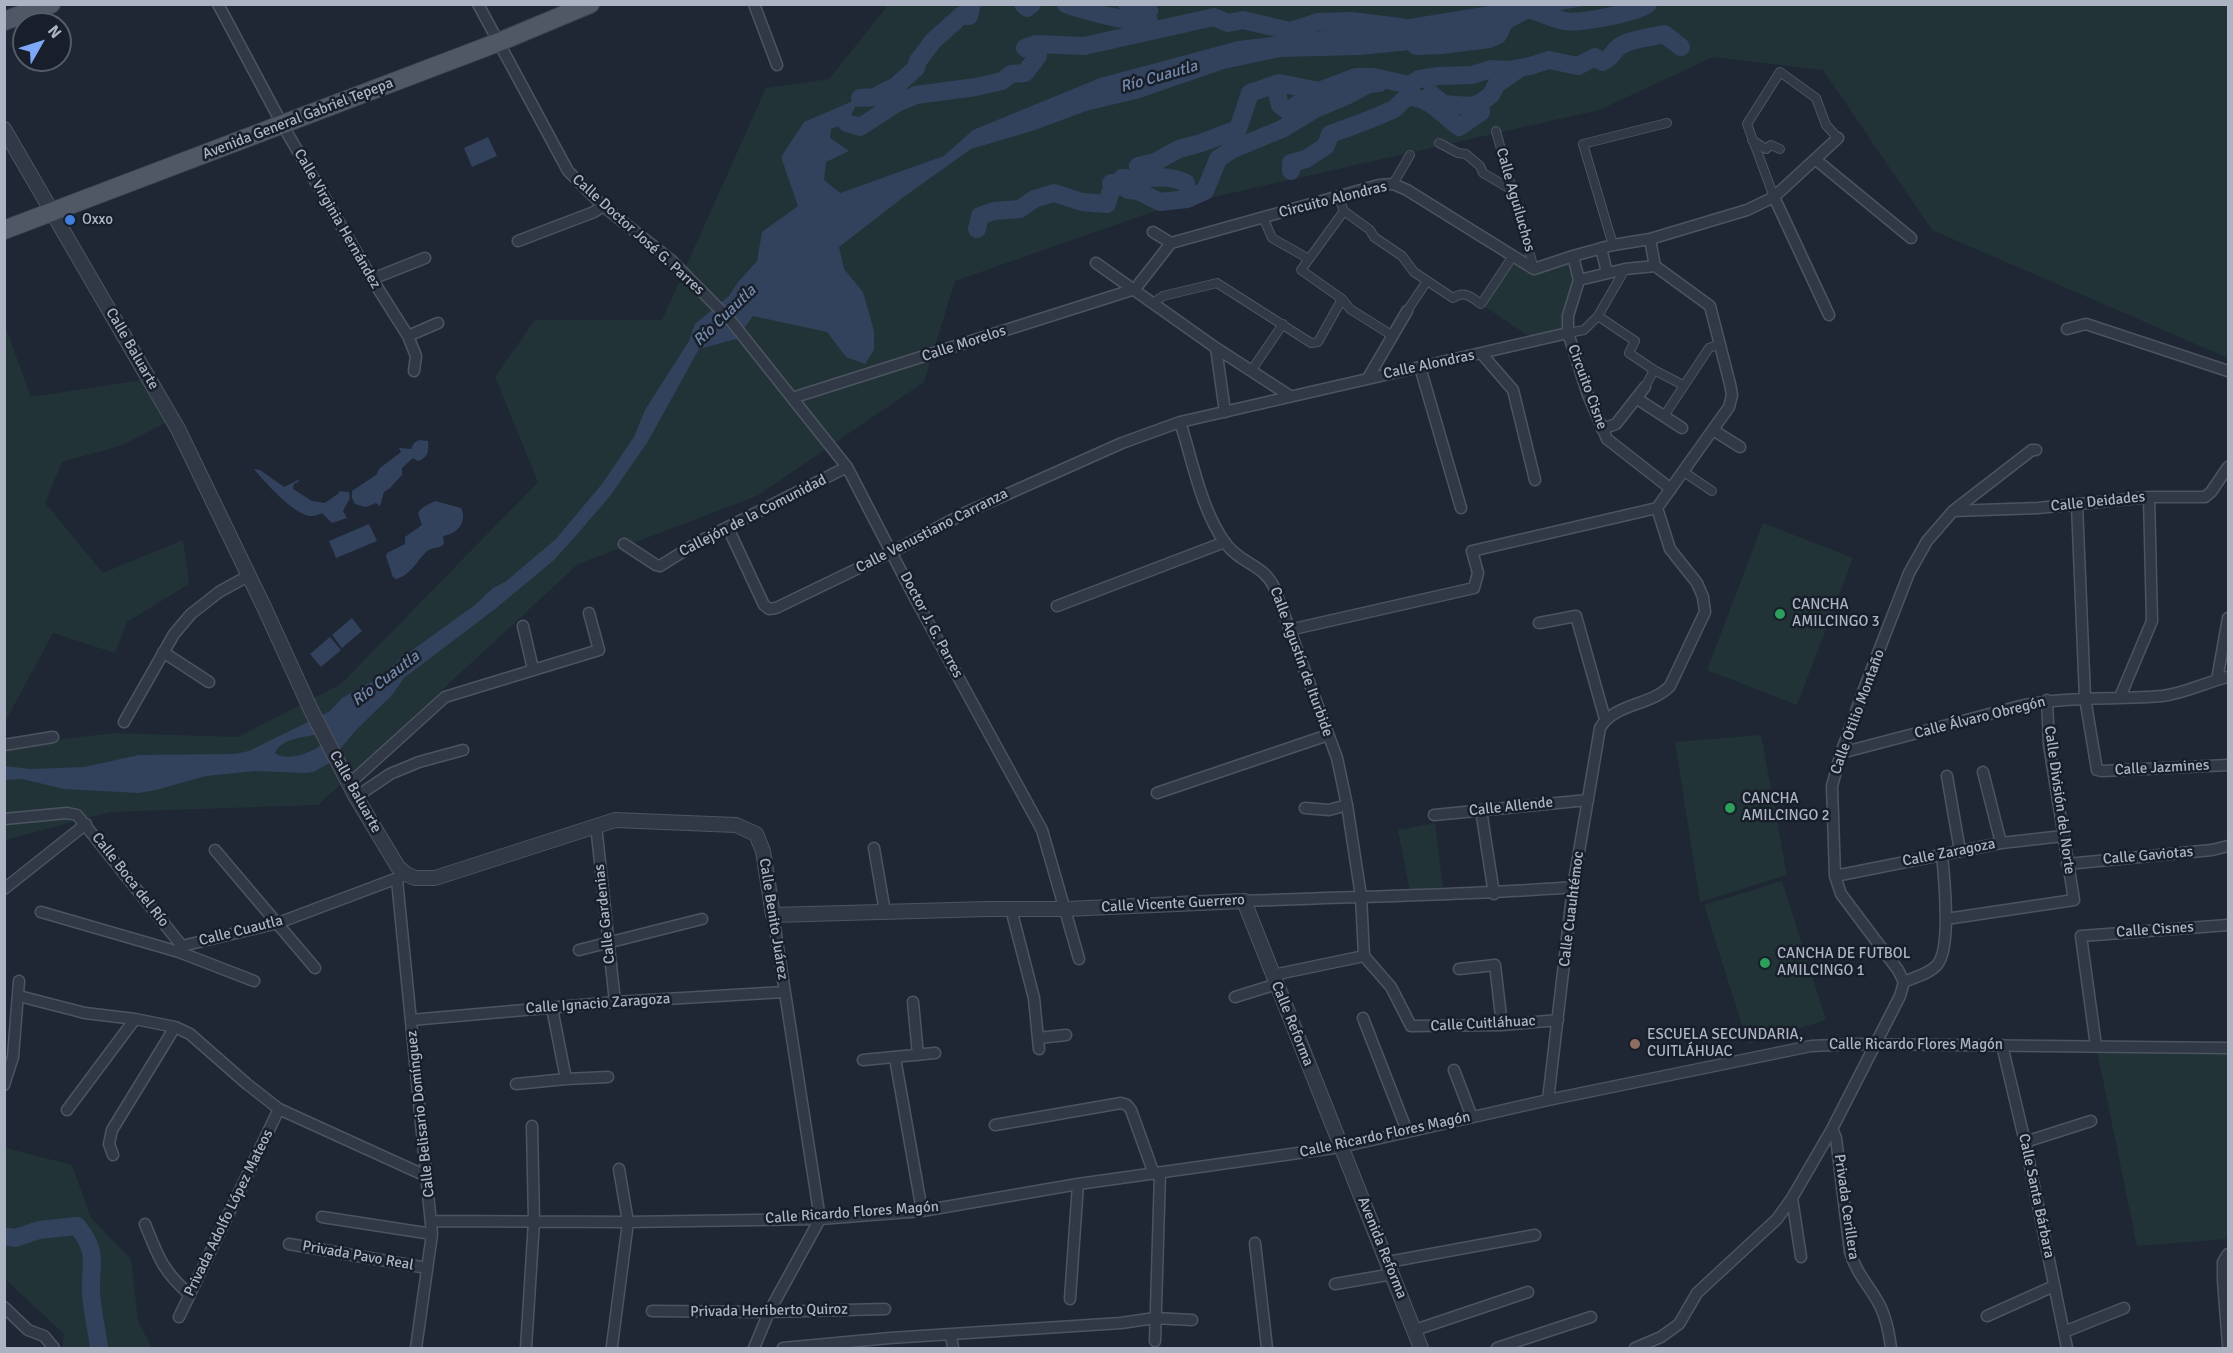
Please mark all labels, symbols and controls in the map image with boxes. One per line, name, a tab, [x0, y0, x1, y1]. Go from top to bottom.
north arrow	[12, 12, 72, 72]
text: N	[43, 21, 66, 43]
water label: Río Cuautla	[1118, 57, 1200, 97]
street label: Avenida General Gabriel Tepepa	[200, 74, 396, 164]
street label: Calle Virginia Hernández	[290, 146, 384, 292]
street label: Calle Aguiluchos	[1492, 146, 1538, 254]
street label: Calle Doctor José G. Parres	[568, 171, 708, 299]
street label: Circuito Alondras	[1277, 178, 1389, 222]
place label: Oxxo	[82, 211, 113, 229]
marker: Oxxo	[63, 213, 77, 227]
water label: Río Cuautla	[690, 282, 760, 350]
street label: Calle Baluarte	[101, 305, 163, 393]
street label: Calle Morelos	[920, 322, 1008, 366]
street label: Circuito Cisne	[1563, 342, 1611, 432]
street label: Calle Alondras	[1382, 347, 1476, 383]
street label: Callejón de la Comunidad	[676, 471, 830, 561]
street label: Calle Venustiano Carranza	[853, 485, 1011, 577]
street label: Calle Deidades	[2050, 488, 2146, 516]
street label: Doctor J. G. Parres	[895, 569, 967, 681]
street label: Calle Agustín de Iturbide	[1266, 585, 1336, 739]
place label: CANCHA AMILCINGO 3	[1792, 596, 1880, 631]
marker: CANCHA AMILCINGO 3	[1773, 607, 1787, 621]
water label: Río Cuautla	[349, 647, 423, 711]
street label: Calle Otilio Montaño	[1827, 647, 1889, 777]
street label: Calle Álvaro Obregón	[1913, 693, 2047, 743]
street label: Calle División del Norte	[2040, 725, 2078, 875]
street label: Calle Baluarte	[325, 748, 385, 836]
street label: Calle Jazmines	[2114, 757, 2210, 779]
place label: CANCHA AMILCINGO 2	[1742, 790, 1830, 825]
street label: Calle Allende	[1468, 794, 1554, 820]
marker: CANCHA AMILCINGO 2	[1723, 801, 1737, 815]
street label: Calle Boca del Río	[88, 829, 172, 931]
street label: Calle Zaragoza	[1901, 835, 1997, 871]
street label: Calle Gaviotas	[2102, 843, 2194, 869]
street label: Calle Cuauhtémoc	[1556, 850, 1588, 968]
street label: Calle Benito Juárez	[755, 857, 791, 981]
street label: Calle Gardenias	[591, 863, 619, 965]
street label: Calle Vicente Guerrero	[1101, 891, 1245, 917]
street label: Calle Cuautla	[197, 912, 285, 950]
street label: Calle Cisnes	[2116, 918, 2194, 942]
place label: CANCHA DE FUTBOL AMILCINGO 1	[1777, 945, 1910, 980]
marker: CANCHA DE FUTBOL AMILCINGO 1	[1758, 956, 1772, 970]
street label: Calle Reforma	[1267, 979, 1317, 1069]
street label: Calle Ignacio Zaragoza	[525, 990, 671, 1018]
street label: Calle Cuitláhuac	[1430, 1012, 1536, 1036]
place label: ESCUELA SECUNDARIA, CUITLÁHUAC	[1647, 1026, 1803, 1061]
street label: Calle Belisario Domínguez	[403, 1030, 439, 1198]
street label: Calle Ricardo Flores Magón	[1829, 1036, 2003, 1054]
marker: ESCUELA SECUNDARIA, CUITLÁHUAC	[1628, 1037, 1642, 1051]
street label: Calle Ricardo Flores Magón	[1298, 1108, 1472, 1162]
street label: Privada Adolfo López Mateos	[181, 1127, 277, 1299]
street label: Calle Santa Bárbara	[2014, 1132, 2058, 1260]
street label: Privada Cerillera	[1830, 1153, 1862, 1261]
street label: Avenida Reforma	[1353, 1194, 1411, 1302]
street label: Calle Ricardo Flores Magón	[765, 1198, 939, 1228]
street label: Privada Pavo Real	[301, 1237, 415, 1275]
street label: Privada Heriberto Quiroz	[690, 1301, 848, 1321]

